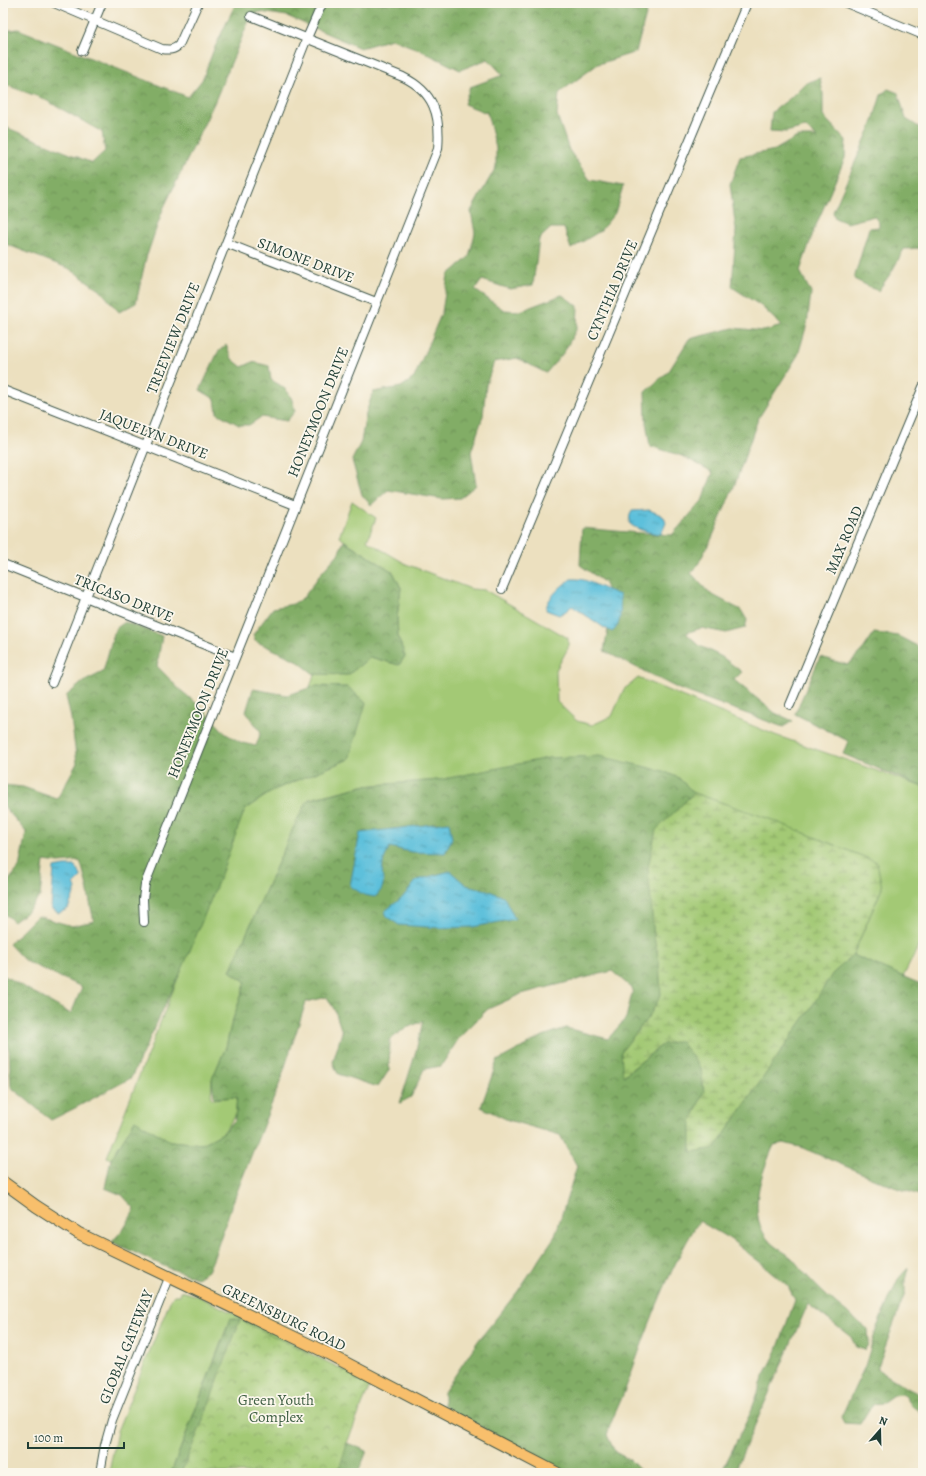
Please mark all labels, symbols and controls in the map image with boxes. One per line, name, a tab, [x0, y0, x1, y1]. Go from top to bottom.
street label: SIMONE DRIVE	[255, 232, 357, 288]
street label: CYNTHIA DRIVE	[582, 237, 642, 343]
street label: TREEVIEW DRIVE	[142, 279, 204, 397]
street label: HONEYMOON DRIVE	[283, 344, 353, 480]
street label: JAQUELYN DRIVE	[97, 404, 211, 464]
street label: MAX ROAD	[821, 503, 867, 577]
street label: TRICASO DRIVE	[71, 569, 177, 627]
street label: HONEYMOON DRIVE	[163, 645, 233, 781]
street label: GREENSBURG ROAD	[219, 1278, 349, 1356]
street label: GLOBAL GATEWAY	[94, 1286, 158, 1407]
park label: Green Youth Complex	[238, 1390, 314, 1427]
north arrow	[860, 1410, 900, 1450]
text: N	[877, 1413, 890, 1429]
scale bar	[28, 1424, 124, 1450]
text: 100 m	[34, 1430, 63, 1446]

